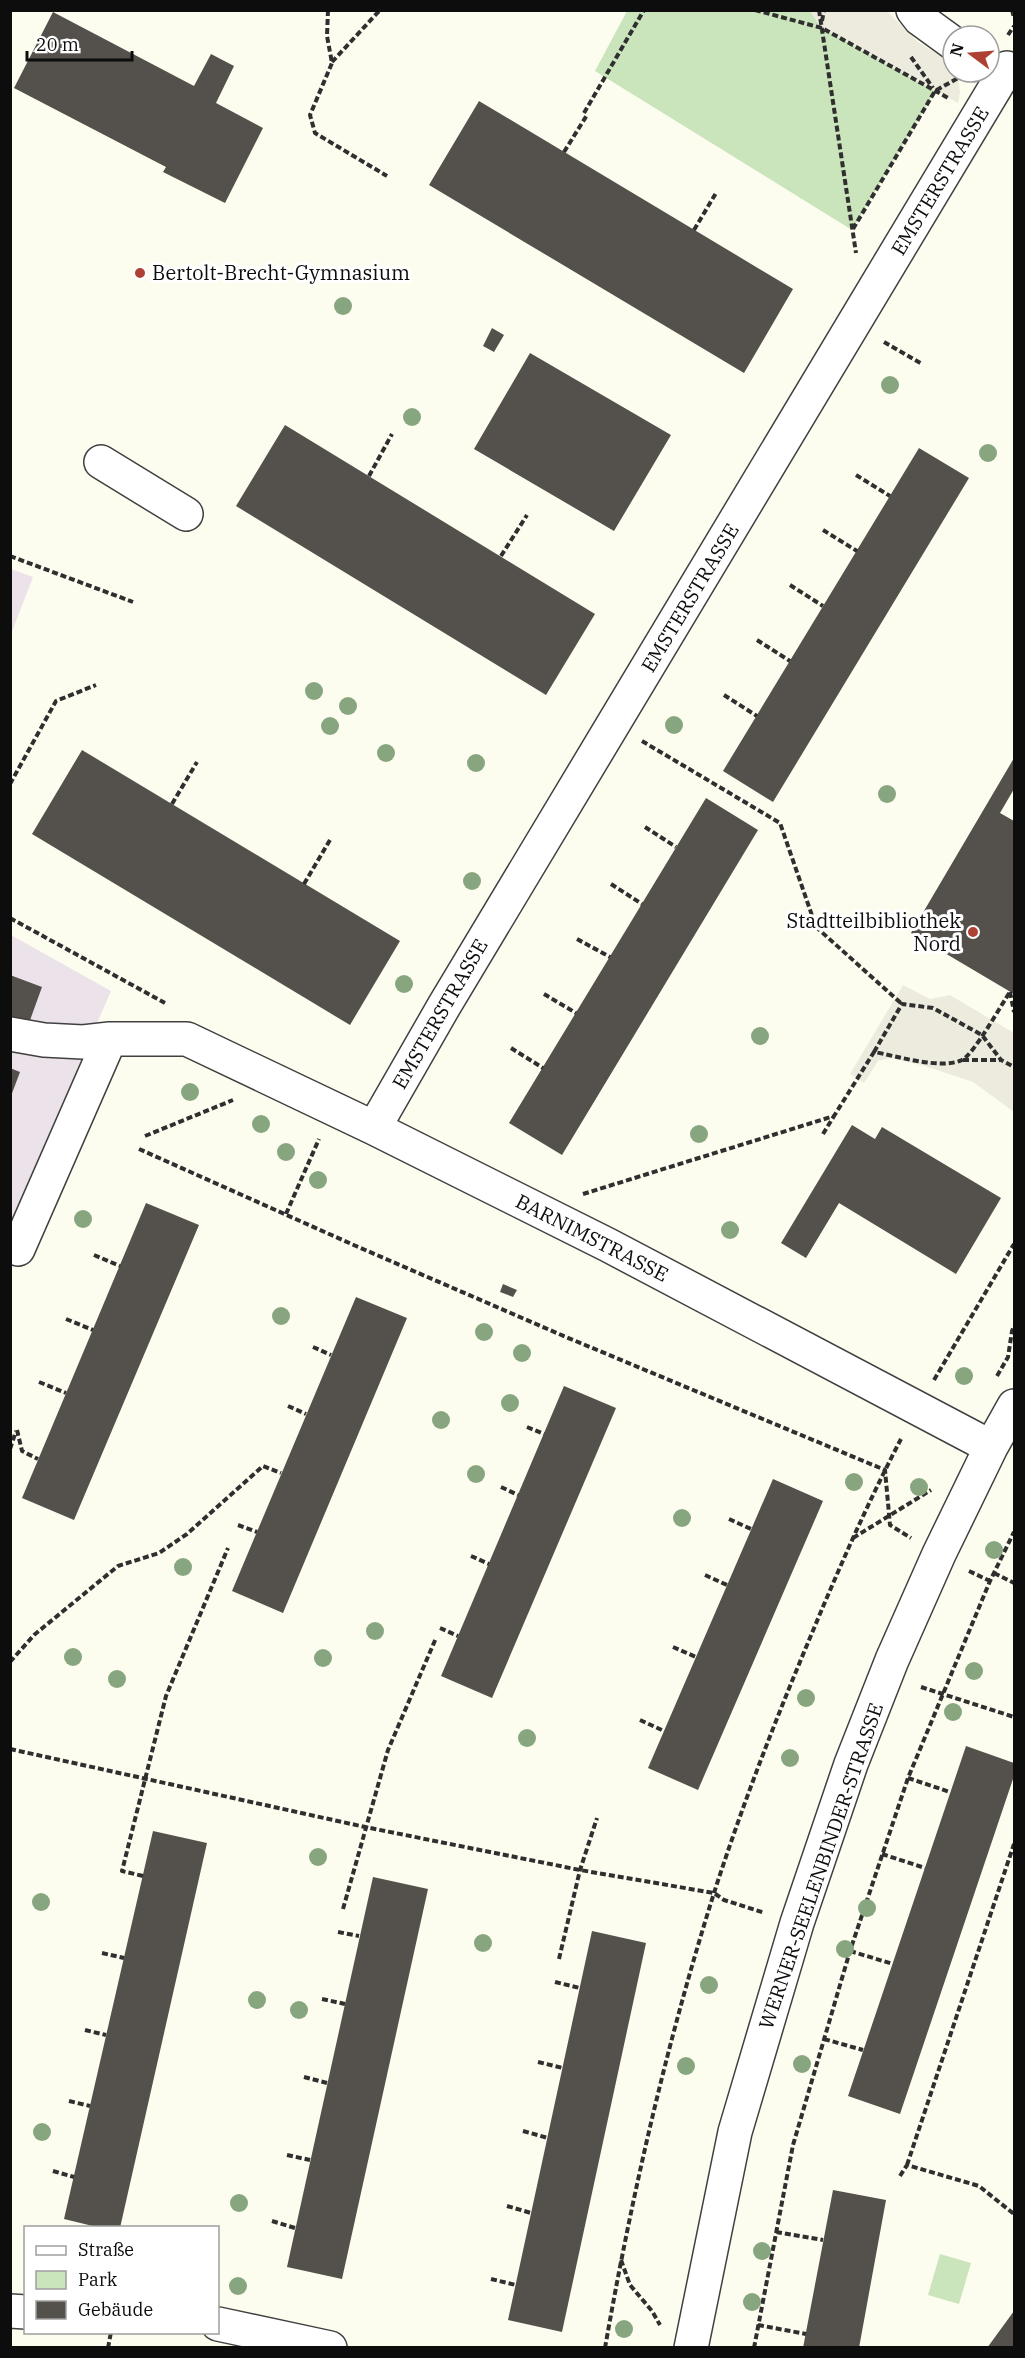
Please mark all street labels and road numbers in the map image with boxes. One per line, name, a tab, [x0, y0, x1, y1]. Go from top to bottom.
street label: EMSTERSTRASSE	[884, 101, 995, 260]
street label: EMSTERSTRASSE	[634, 518, 745, 677]
street label: EMSTERSTRASSE	[386, 934, 494, 1094]
street label: BARNIMSTRASSE	[511, 1187, 673, 1288]
street label: WERNER-SEELENBINDER-STRASSE	[752, 1699, 889, 2033]

